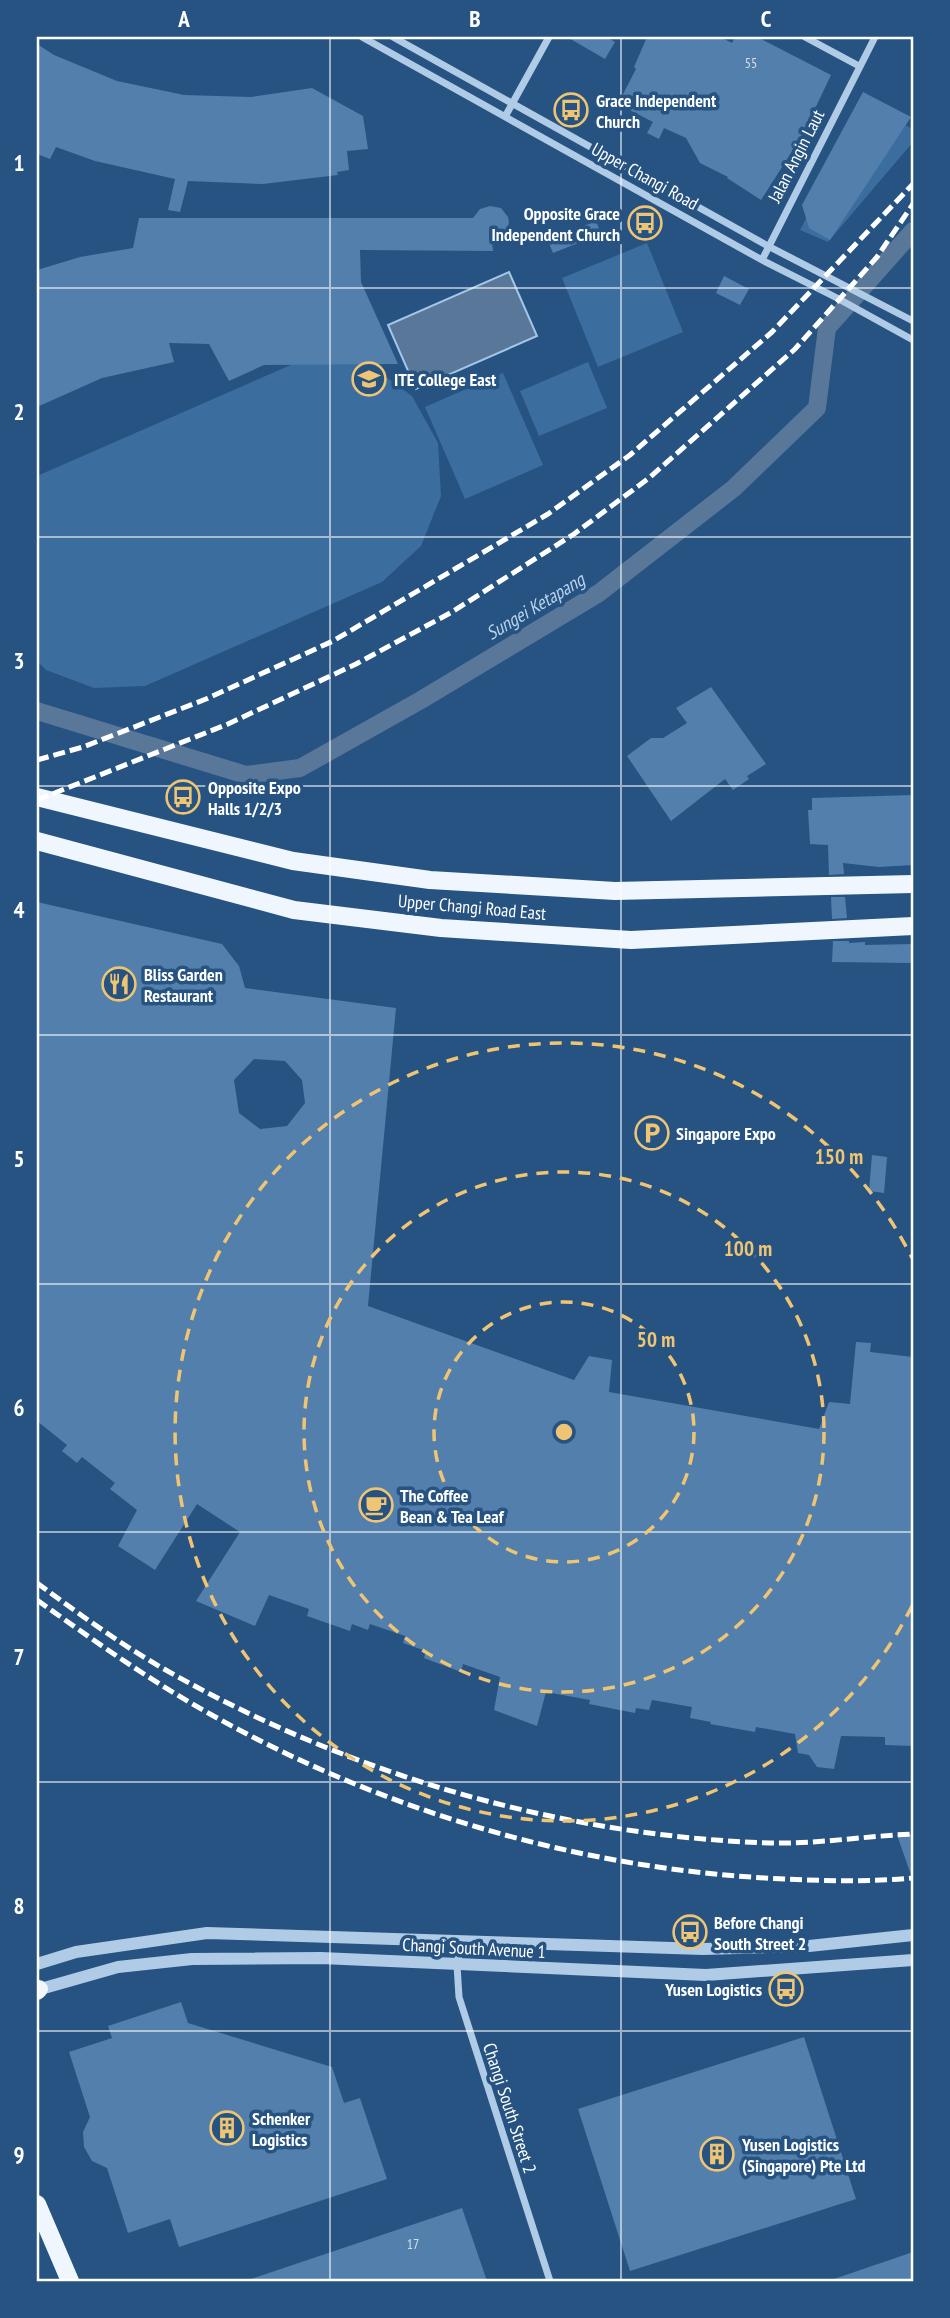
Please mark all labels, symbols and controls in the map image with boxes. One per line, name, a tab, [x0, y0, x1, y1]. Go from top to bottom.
text: A	[177, 4, 190, 33]
text: B	[469, 4, 481, 33]
text: C	[761, 4, 772, 33]
house number: 55	[745, 54, 757, 72]
place label: Grace Independent Church	[596, 89, 717, 133]
bus stop icon: Grace Independent Church	[552, 91, 590, 129]
street label: Jalan Angin Laut	[762, 106, 829, 207]
street label: Upper Changi Road	[588, 137, 702, 215]
text: 1	[14, 148, 25, 177]
place label: Opposite Grace Independent Church	[492, 202, 620, 246]
bus stop icon: Opposite Grace Independent Church	[626, 204, 664, 242]
school or university icon: ITE College East	[350, 360, 388, 398]
place label: ITE College East	[394, 368, 497, 391]
text: 2	[14, 397, 25, 426]
water label: Sungei Ketapang	[481, 566, 590, 645]
text: 3	[14, 646, 25, 675]
place label: Opposite Expo Halls 1/2/3	[208, 776, 301, 820]
bus stop icon: Opposite Expo Halls 1/2/3	[164, 778, 202, 816]
street label: Upper Changi Road East	[397, 889, 547, 925]
text: 4	[14, 895, 25, 924]
place label: Bliss Garden Restaurant	[144, 963, 223, 1007]
restaurant icon: Bliss Garden Restaurant	[100, 965, 138, 1003]
parking icon: Singapore Expo	[633, 1114, 671, 1152]
place label: Singapore Expo	[676, 1122, 776, 1145]
text: 150 m	[815, 1143, 863, 1170]
text: 5	[14, 1144, 25, 1173]
text: 100 m	[724, 1235, 772, 1262]
text: 50 m	[637, 1326, 675, 1353]
text: 6	[14, 1393, 25, 1422]
centre of rings	[552, 1420, 576, 1444]
place label: The Coffee Bean & Tea Leaf	[400, 1484, 505, 1528]
cafe icon: The Coffee Bean & Tea Leaf	[357, 1486, 395, 1524]
text: 7	[14, 1642, 25, 1671]
text: 8	[14, 1891, 25, 1920]
place label: Before Changi South Street 2	[714, 1911, 806, 1955]
bus stop icon: Before Changi South Street 2	[671, 1913, 709, 1951]
street label: Changi South Avenue 1	[402, 1933, 546, 1963]
bus stop icon: Yusen Logistics	[767, 1970, 805, 2008]
place label: Yusen Logistics	[664, 1978, 762, 2001]
street label: Changi South Street 2	[478, 2040, 542, 2176]
place label: Schenker Logistics	[252, 2107, 311, 2151]
building icon: Schenker Logistics	[208, 2109, 246, 2147]
place label: Yusen Logistics (Singapore) Pte Ltd	[741, 2133, 866, 2177]
building icon: Yusen Logistics (Singapore) Pte Ltd	[698, 2135, 736, 2173]
text: 9	[14, 2140, 25, 2169]
house number: 17	[407, 2235, 419, 2253]

